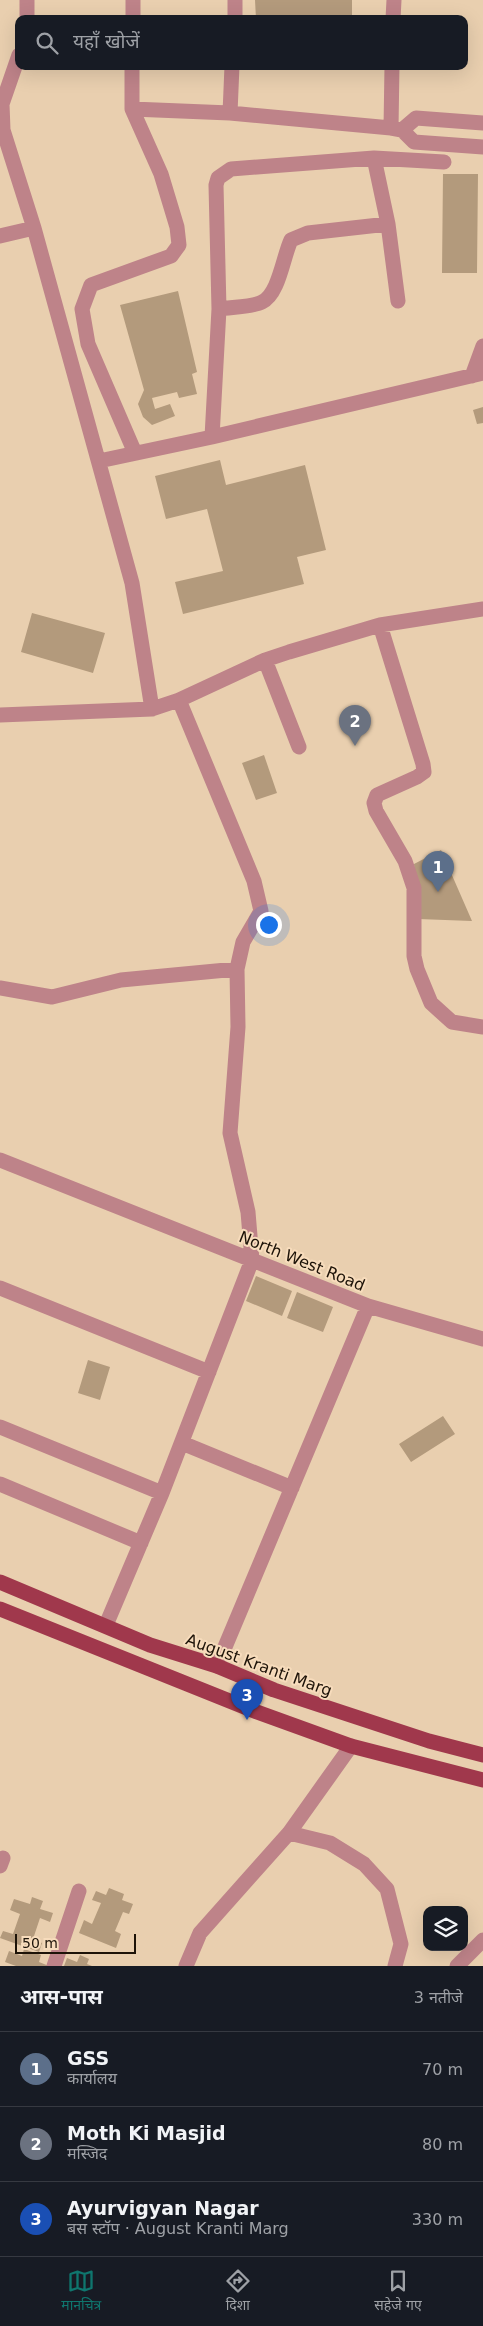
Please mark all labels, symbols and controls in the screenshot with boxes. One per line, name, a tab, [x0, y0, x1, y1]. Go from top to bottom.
search box	[15, 15, 468, 70]
icon: search	[33, 29, 61, 57]
text: यहाँ खोजें	[73, 30, 140, 52]
pin: 2	[339, 705, 371, 746]
pin: 1	[422, 851, 454, 892]
your location	[256, 912, 282, 938]
street label: North West Road	[236, 1227, 368, 1295]
street label: August Kranti Marg	[183, 1630, 335, 1700]
pin: 3	[231, 1679, 263, 1720]
map controls	[423, 1906, 468, 1951]
button: layers	[423, 1906, 468, 1951]
scale bar	[15, 1931, 136, 1954]
text: 50 m	[22, 1935, 58, 1951]
text: आस-पास	[20, 1985, 103, 2009]
text: 3 नतीजे	[414, 1988, 463, 2007]
text: GSS	[67, 2047, 109, 2069]
text: 1	[30, 2060, 42, 2079]
text: 70 m	[422, 2060, 463, 2079]
text: कार्यालय	[67, 2069, 117, 2088]
text: Moth Ki Masjid	[67, 2122, 226, 2144]
text: 2	[30, 2135, 42, 2154]
text: 80 m	[422, 2135, 463, 2154]
text: मस्जिद	[67, 2144, 107, 2163]
text: Ayurvigyan Nagar	[67, 2197, 259, 2219]
text: 3	[30, 2210, 42, 2229]
text: 330 m	[412, 2210, 463, 2229]
text: बस स्टॉप · August Kranti Marg	[67, 2219, 289, 2238]
tab: मानचित्र	[61, 2267, 101, 2316]
tab: दिशा	[224, 2267, 252, 2316]
tab: सहेजे गए	[374, 2267, 422, 2316]

